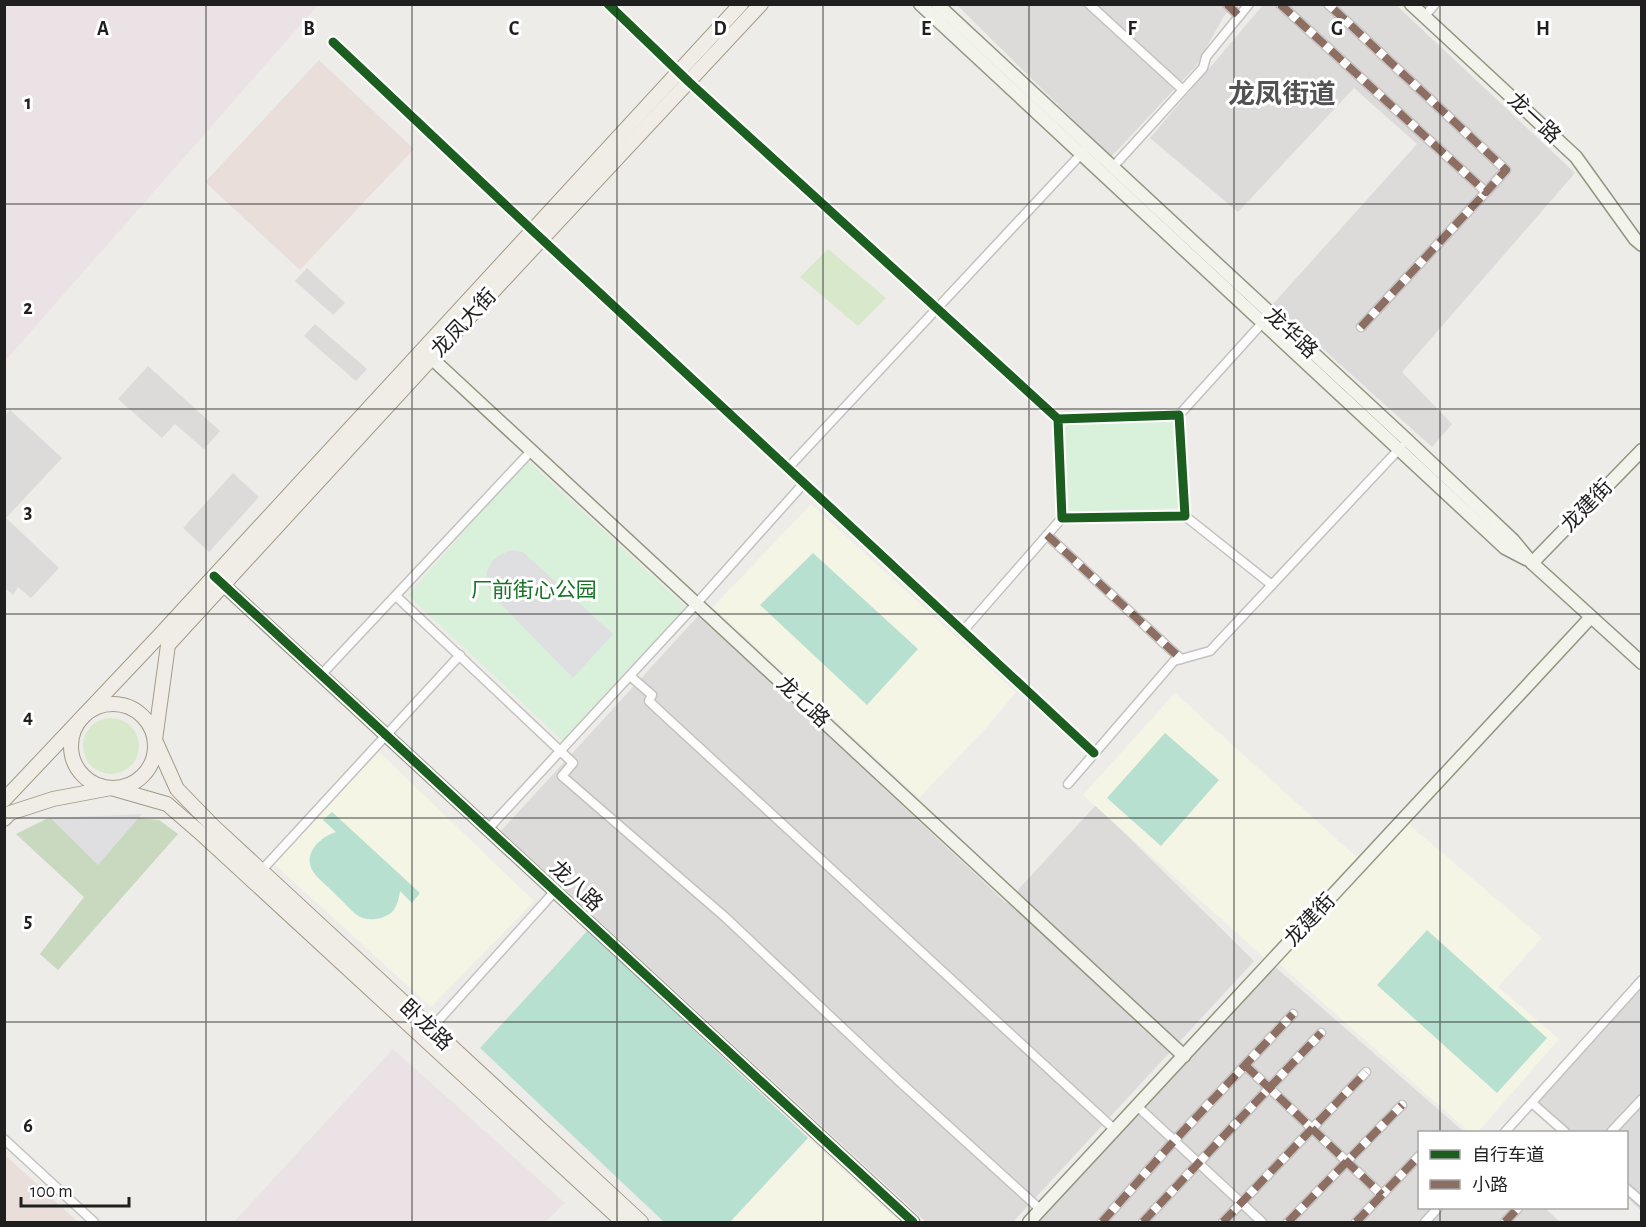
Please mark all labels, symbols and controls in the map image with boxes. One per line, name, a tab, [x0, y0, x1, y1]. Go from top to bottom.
text: A	[97, 19, 109, 39]
text: B	[303, 19, 315, 39]
text: C	[509, 19, 520, 39]
text: D	[713, 19, 727, 39]
text: E	[921, 19, 931, 39]
text: F	[1127, 19, 1137, 39]
text: G	[1331, 19, 1343, 39]
text: H	[1536, 19, 1550, 39]
district label: 龙凤街道	[1228, 79, 1336, 108]
street label: 龙一路	[1504, 88, 1565, 147]
text: 1	[24, 93, 32, 113]
street label: 龙凤大街	[427, 284, 500, 361]
text: 2	[23, 298, 33, 318]
street label: 龙华路	[1261, 303, 1322, 362]
street label: 龙建街	[1557, 475, 1616, 536]
text: 3	[24, 502, 32, 522]
park label: 厂前街心公园	[471, 579, 597, 601]
street label: 龙七路	[773, 672, 834, 731]
text: 4	[23, 707, 33, 727]
street label: 龙八路	[546, 856, 607, 915]
street label: 龙建街	[1280, 889, 1339, 950]
text: 5	[24, 911, 32, 931]
street label: 卧龙路	[396, 995, 457, 1054]
text: 6	[23, 1116, 33, 1136]
legend	[1418, 1131, 1628, 1209]
text: 自行车道	[1472, 1145, 1544, 1165]
scale bar	[21, 1170, 129, 1208]
text: 小路	[1472, 1175, 1508, 1195]
text: 100 m	[30, 1183, 73, 1201]

